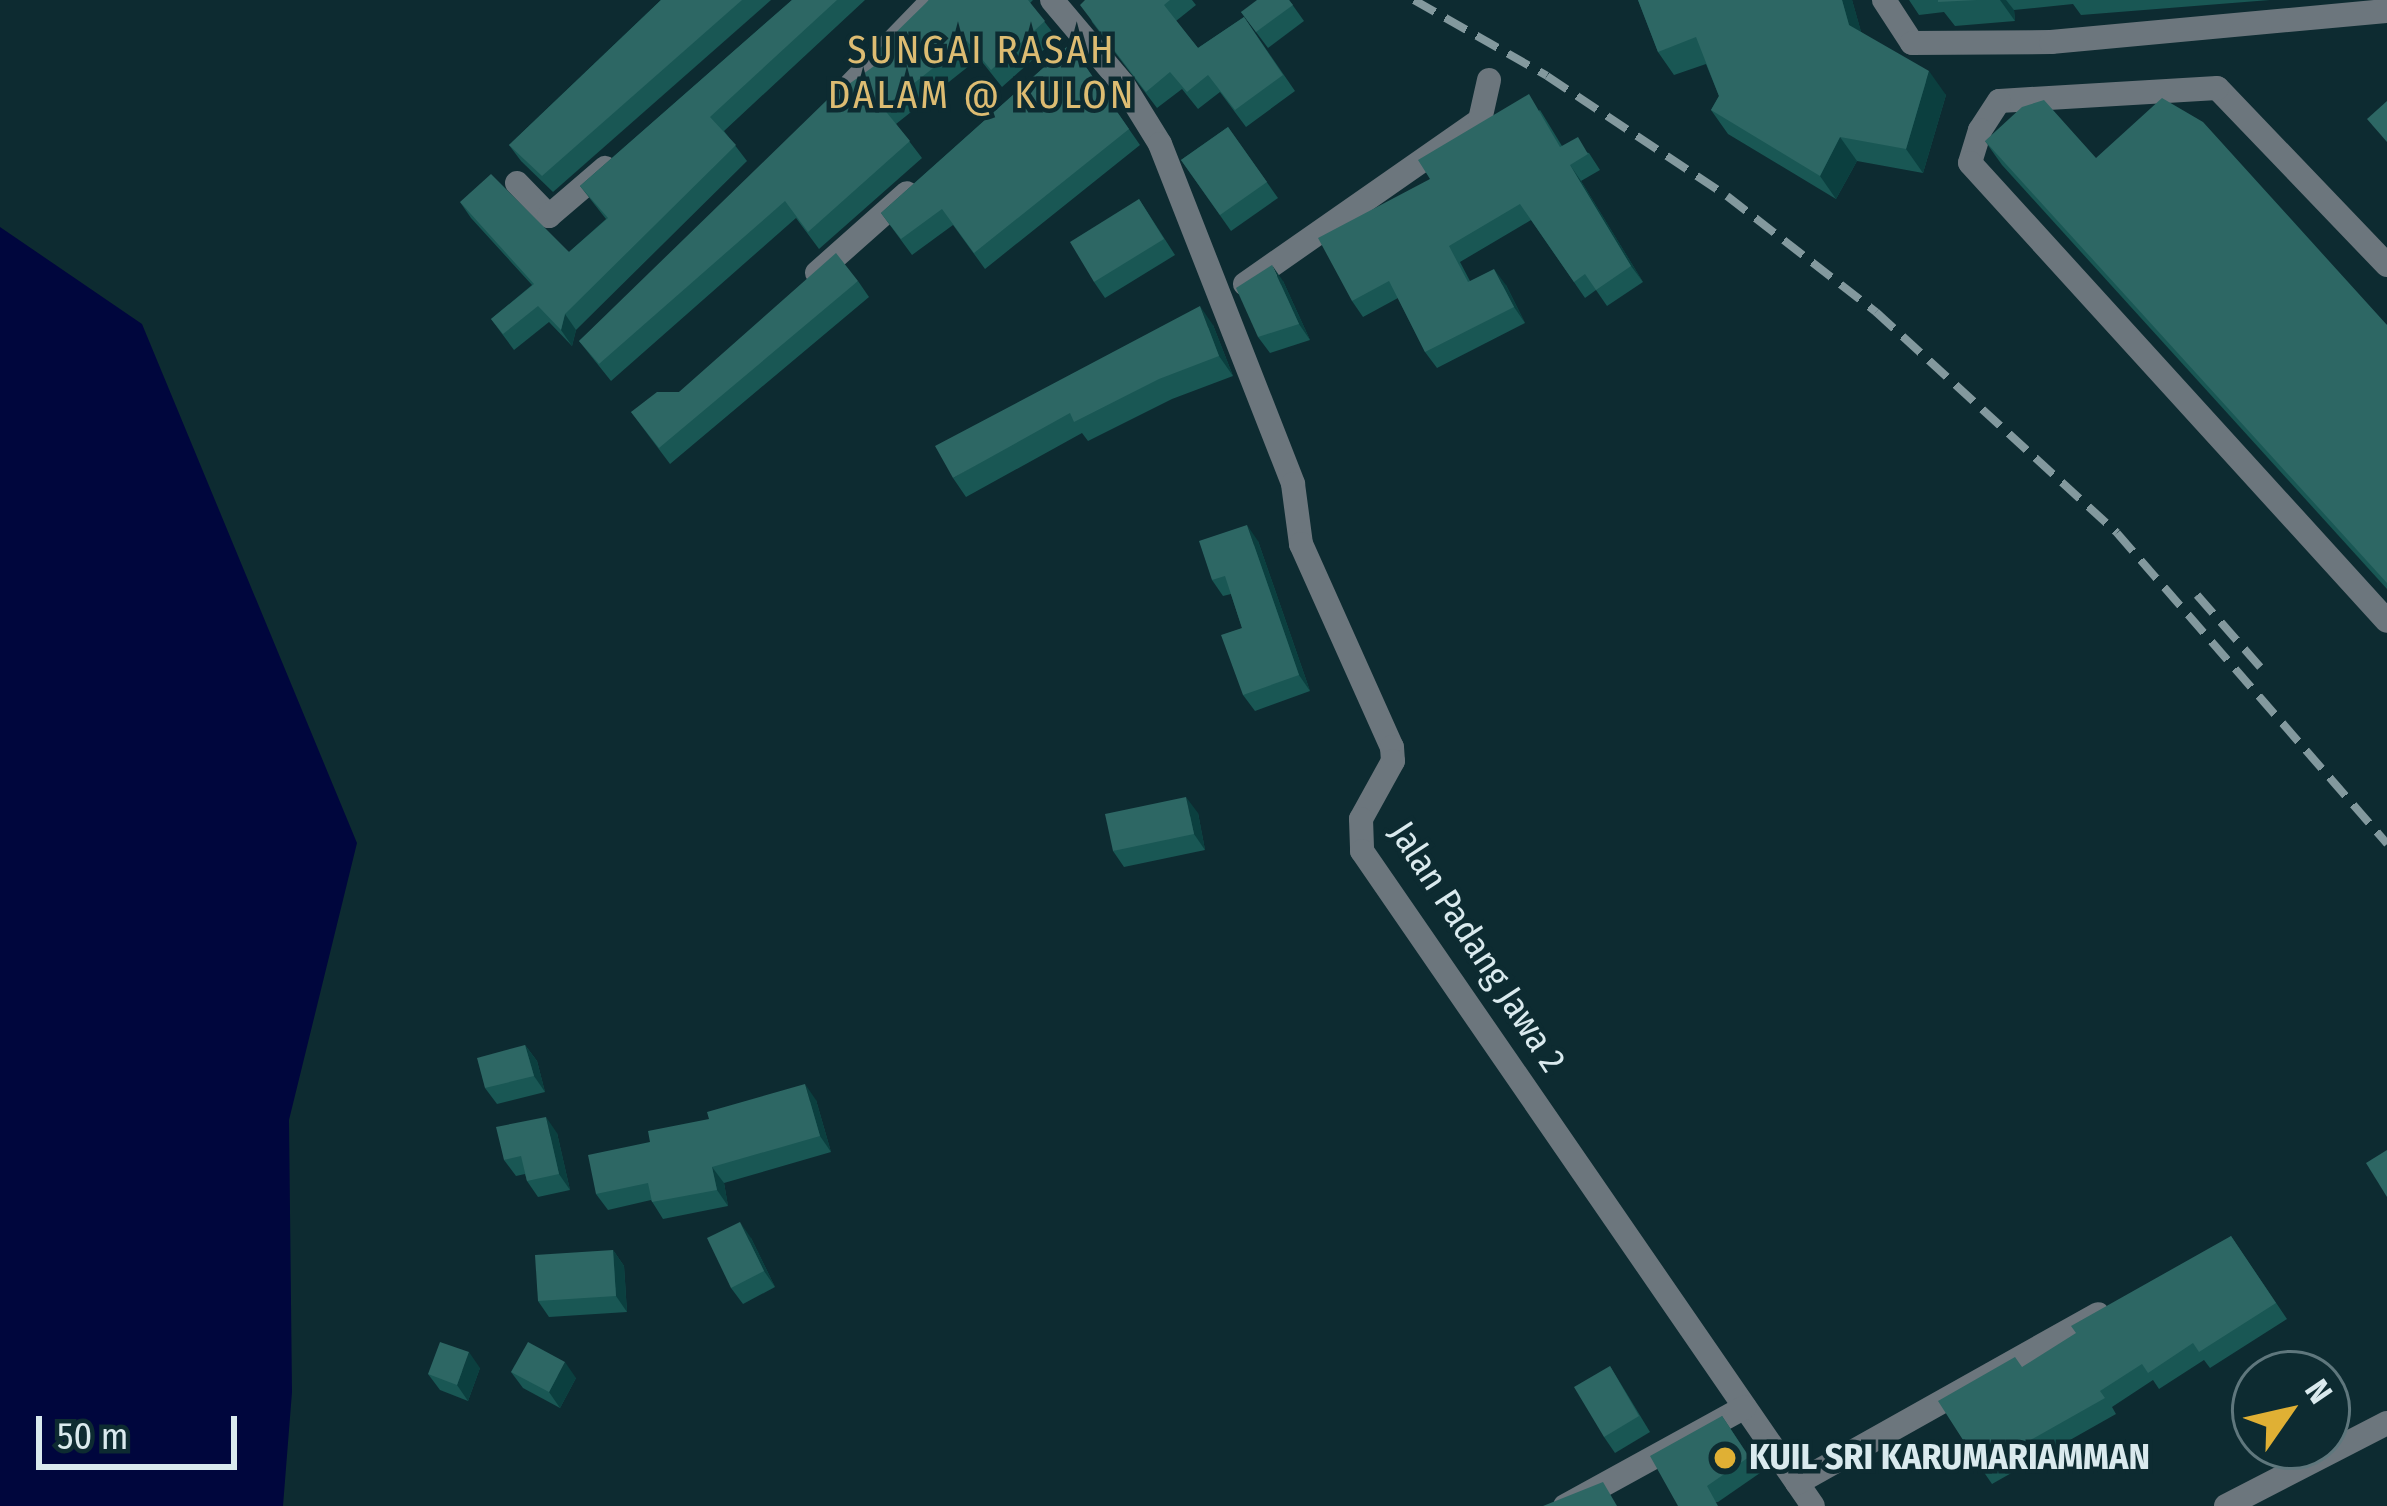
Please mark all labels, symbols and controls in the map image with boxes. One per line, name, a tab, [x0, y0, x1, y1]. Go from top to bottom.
district label: SUNGAI RASAH DALAM @ KULON	[828, 28, 1136, 119]
street label: Jalan Padang Jawa 2	[1380, 814, 1574, 1080]
north arrow	[2231, 1350, 2351, 1470]
text: N	[2296, 1372, 2340, 1411]
scale bar	[42, 1392, 243, 1466]
text: 50 m	[57, 1415, 128, 1459]
place label: KUIL SRI KARUMARIAMMAN	[1749, 1436, 2150, 1480]
marker: KUIL SRI KARUMARIAMMAN	[1712, 1445, 1738, 1471]

